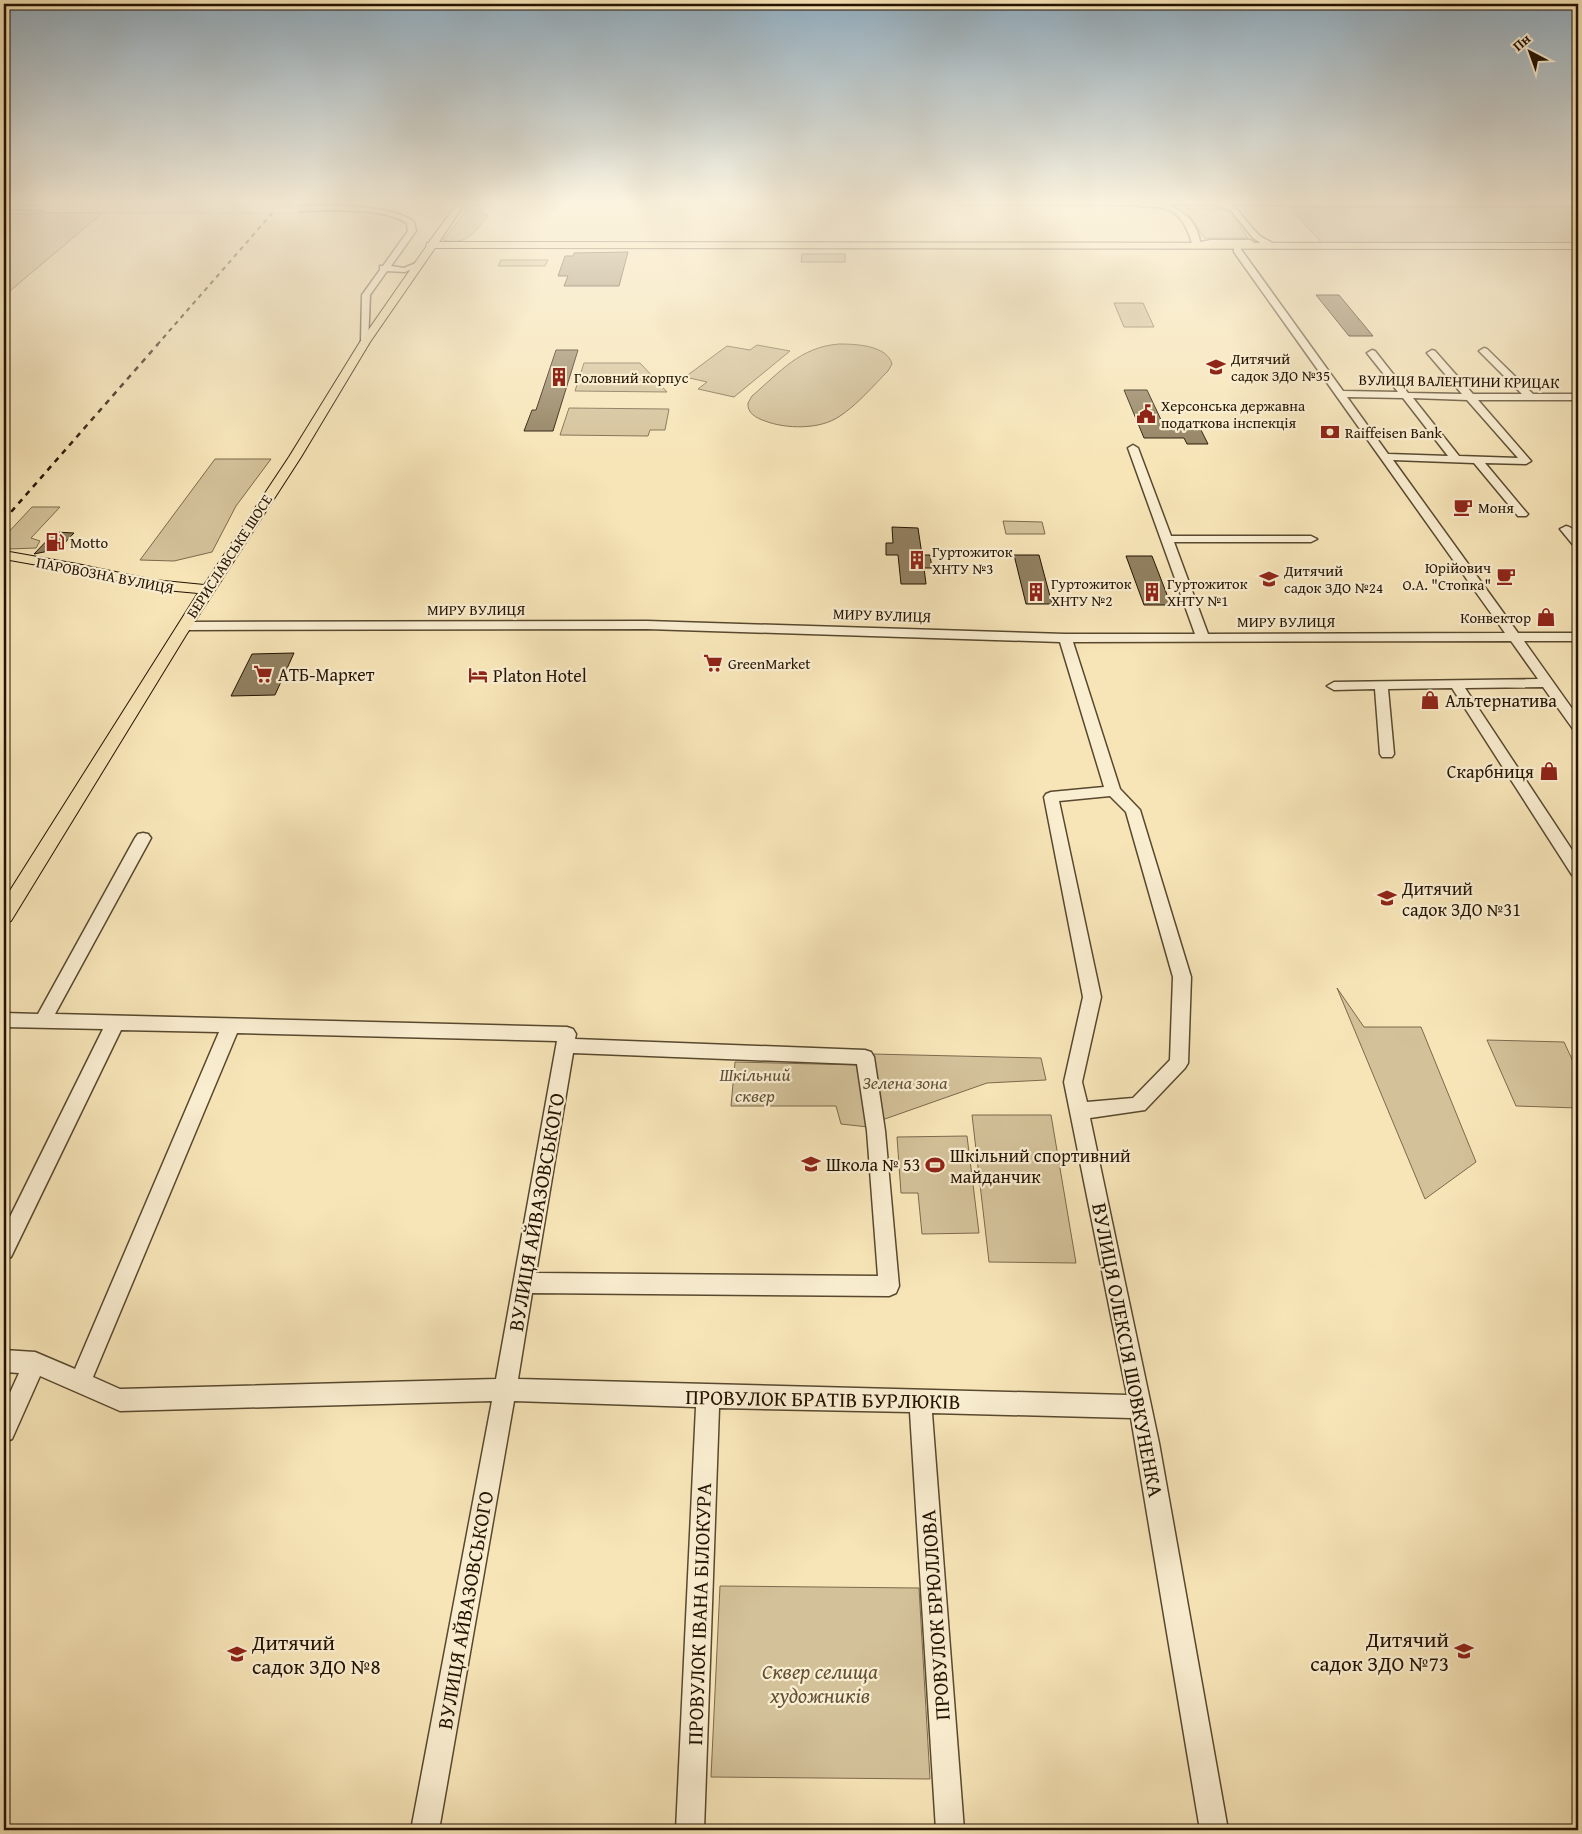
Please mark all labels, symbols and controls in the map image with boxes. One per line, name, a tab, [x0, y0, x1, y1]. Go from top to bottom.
north arrow	[1504, 28, 1554, 78]
text: Пн	[1508, 28, 1535, 56]
place label: Дитячий садок ЗДО №35	[1230, 348, 1330, 386]
school or university icon: Дитячий садок ЗДО №35	[1205, 356, 1227, 378]
building icon: Головний корпус	[548, 366, 570, 388]
place label: Головний корпус	[574, 367, 689, 388]
street label: ВУЛИЦЯ ВАЛЕНТИНИ КРИЦАК	[1358, 369, 1560, 393]
place label: Херсонська державна податкова інспекція	[1161, 395, 1306, 433]
public building icon: Херсонська державна податкова інспекція	[1135, 403, 1157, 425]
bank icon: Raiffeisen Bank	[1319, 421, 1341, 443]
place label: Raiffeisen Bank	[1345, 422, 1443, 443]
street label: БЕРИСЛАВСЬКЕ ШОСЕ	[181, 490, 277, 622]
cafe icon: Моня	[1452, 496, 1474, 518]
place label: Моня	[1478, 497, 1514, 518]
fuel station icon: Motto	[44, 531, 66, 553]
place label: Motto	[70, 532, 109, 553]
place label: Гуртожиток ХНТУ №3	[932, 541, 1013, 579]
building icon: Гуртожиток ХНТУ №3	[906, 549, 928, 571]
street label: ПАРОВОЗНА ВУЛИЦЯ	[35, 551, 176, 599]
place label: Юрійович О.А. "Стопка"	[1403, 557, 1491, 595]
place label: Дитячий садок ЗДО №24	[1283, 560, 1383, 598]
cafe icon: Юрійович О.А. "Стопка"	[1495, 565, 1517, 587]
school or university icon: Дитячий садок ЗДО №24	[1258, 568, 1280, 590]
place label: Гуртожиток ХНТУ №2	[1051, 573, 1132, 611]
place label: Гуртожиток ХНТУ №1	[1167, 573, 1248, 611]
building icon: Гуртожиток ХНТУ №2	[1025, 581, 1047, 603]
building icon: Гуртожиток ХНТУ №1	[1141, 581, 1163, 603]
street label: МИРУ ВУЛИЦЯ	[427, 599, 525, 620]
street label: МИРУ ВУЛИЦЯ	[833, 603, 932, 627]
shop icon: Конвектор	[1535, 606, 1557, 628]
place label: Конвектор	[1460, 607, 1531, 628]
street label: МИРУ ВУЛИЦЯ	[1237, 611, 1335, 632]
supermarket icon: GreenMarket	[702, 652, 724, 674]
place label: GreenMarket	[728, 653, 811, 674]
place label: АТБ-Маркет	[278, 661, 375, 688]
place label: Platon Hotel	[493, 662, 587, 689]
supermarket icon: АТБ-Маркет	[252, 663, 274, 685]
hotel icon: Platon Hotel	[467, 664, 489, 686]
place label: Альтернатива	[1445, 687, 1557, 714]
shop icon: Альтернатива	[1419, 689, 1441, 711]
place label: Скарбниця	[1447, 758, 1534, 785]
shop icon: Скарбниця	[1538, 760, 1560, 782]
place label: Дитячий садок ЗДО №31	[1401, 875, 1521, 923]
school or university icon: Дитячий садок ЗДО №31	[1376, 887, 1398, 909]
park label: Шкільний сквер	[719, 1061, 791, 1109]
park label: Зелена зона	[862, 1069, 948, 1096]
street label: ВУЛИЦЯ АЙВАЗОВСЬКОГО	[500, 1090, 572, 1334]
place label: Шкільний спортивний майданчик	[950, 1142, 1131, 1190]
place label: Школа № 53	[826, 1151, 920, 1178]
school or university icon: Школа № 53	[800, 1153, 822, 1175]
sports icon: Шкільний спортивний майданчик	[924, 1154, 946, 1176]
street label: ВУЛИЦЯ ОЛЕКСІЯ ШОВКУНЕНКА	[1084, 1200, 1172, 1500]
street label: ПРОВУЛОК БРАТІВ БУРЛЮКІВ	[685, 1381, 961, 1417]
street label: ПРОВУЛОК ІВАНА БІЛОКУРА	[679, 1482, 719, 1746]
street label: ВУЛИЦЯ АЙВАЗОВСЬКОГО	[429, 1488, 501, 1732]
street label: ПРОВУЛОК БРЮЛЛОВА	[912, 1508, 958, 1721]
place label: Дитячий садок ЗДО №73	[1310, 1624, 1449, 1679]
place label: Дитячий садок ЗДО №8	[251, 1627, 381, 1682]
school or university icon: Дитячий садок ЗДО №73	[1453, 1640, 1475, 1662]
school or university icon: Дитячий садок ЗДО №8	[226, 1643, 248, 1665]
park label: Сквер селища художників	[762, 1656, 878, 1711]

